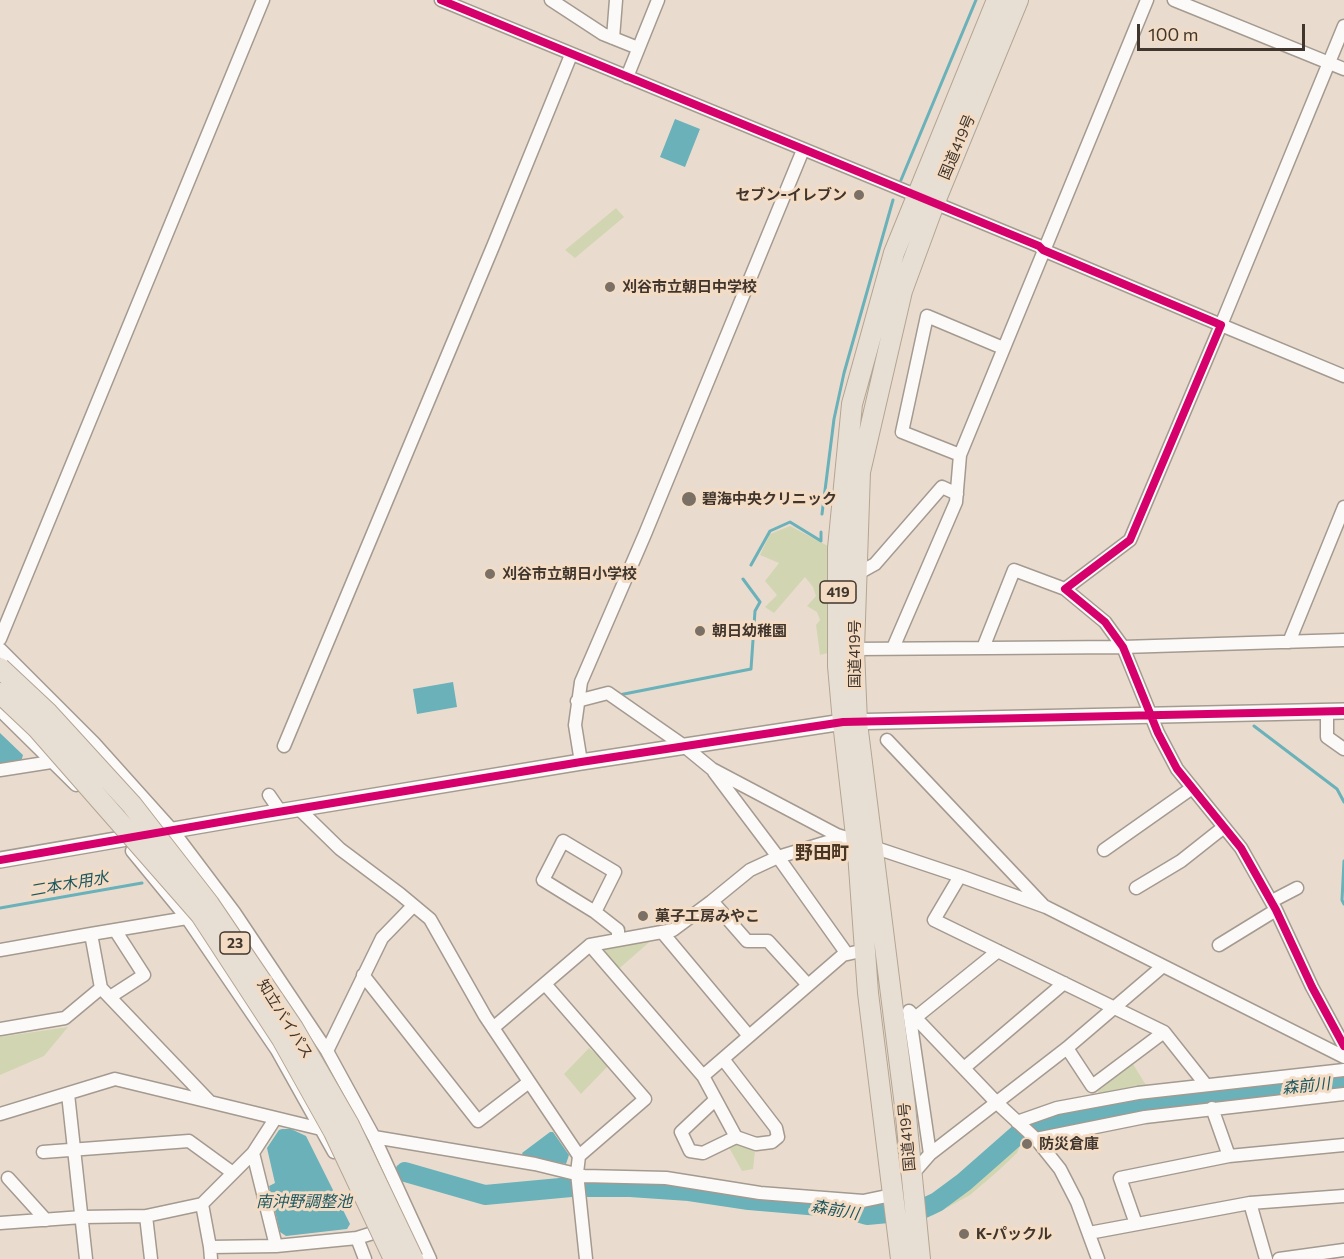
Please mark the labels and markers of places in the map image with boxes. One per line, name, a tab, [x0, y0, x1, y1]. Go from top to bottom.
place label: セブン-イレブン	[736, 186, 847, 204]
marker: セブン-イレブン	[852, 188, 866, 202]
place label: 刈谷市立朝日中学校	[622, 278, 757, 296]
marker: 刈谷市立朝日中学校	[603, 280, 617, 294]
marker: 碧海中央クリニック	[680, 490, 698, 508]
place label: 碧海中央クリニック	[702, 490, 837, 508]
place label: 刈谷市立朝日小学校	[502, 565, 637, 583]
marker: 刈谷市立朝日小学校	[483, 567, 497, 581]
place label: 朝日幼稚園	[712, 622, 787, 640]
marker: 朝日幼稚園	[693, 624, 707, 638]
place label: 菓子工房みやこ	[655, 907, 760, 925]
marker: 菓子工房みやこ	[636, 909, 650, 923]
place label: 防災倉庫	[1039, 1135, 1099, 1153]
marker: 防災倉庫	[1020, 1137, 1034, 1151]
place label: K-パックル	[976, 1225, 1052, 1243]
marker: K-パックル	[957, 1227, 971, 1241]

